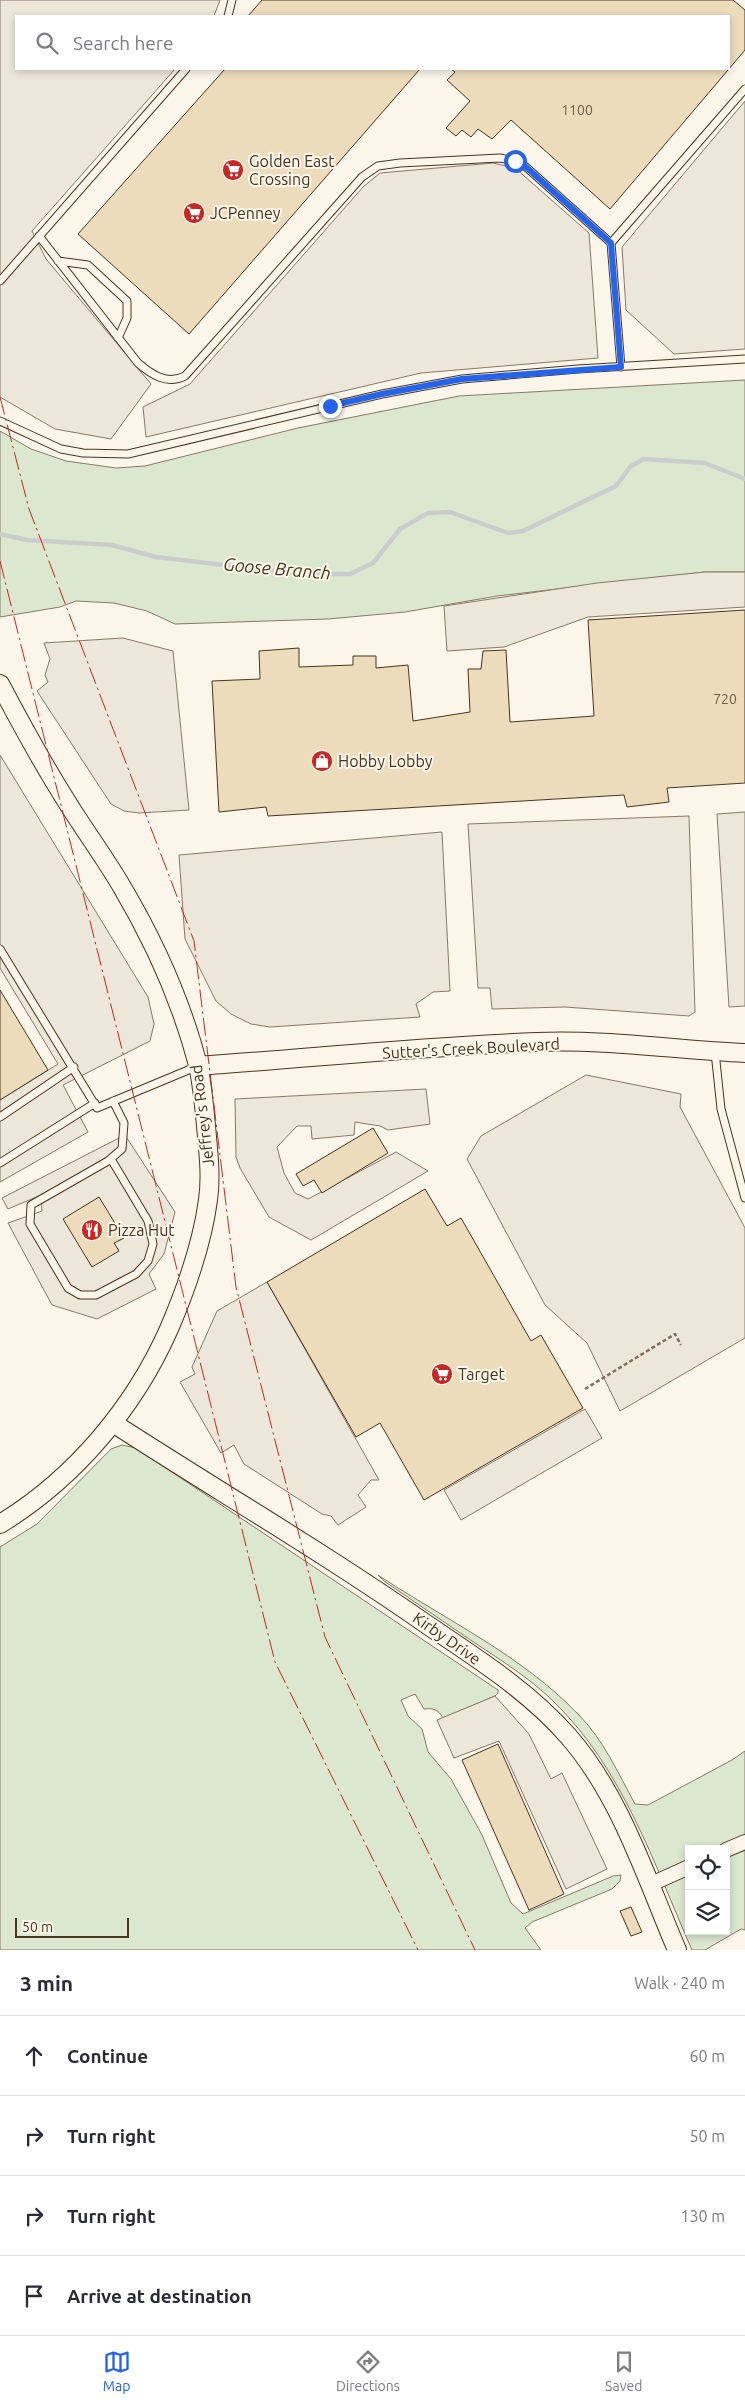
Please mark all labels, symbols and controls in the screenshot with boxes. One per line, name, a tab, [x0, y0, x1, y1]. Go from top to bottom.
search box	[15, 15, 730, 70]
icon: search	[33, 29, 61, 57]
text: Search here	[73, 32, 173, 54]
house number: 1100	[561, 102, 593, 118]
route start	[504, 150, 527, 173]
place label: Golden East Crossing	[249, 152, 335, 188]
supermarket icon: Golden East Crossing	[221, 158, 245, 182]
supermarket icon: JCPenney	[182, 201, 206, 225]
place label: JCPenney	[210, 204, 281, 222]
route end	[319, 395, 342, 418]
water label: Goose Branch	[222, 553, 332, 583]
house number: 720	[713, 691, 737, 707]
shop icon: Hobby Lobby	[310, 749, 334, 773]
place label: Hobby Lobby	[338, 752, 433, 770]
street label: Sutter's Creek Boulevard	[382, 1034, 560, 1062]
street label: Jeffrey's Road	[187, 1064, 217, 1168]
restaurant icon: Pizza Hut	[80, 1218, 104, 1242]
place label: Pizza Hut	[108, 1221, 175, 1239]
supermarket icon: Target	[430, 1362, 454, 1386]
place label: Target	[458, 1365, 506, 1383]
street label: Kirby Drive	[410, 1608, 484, 1668]
map controls	[685, 1845, 730, 1935]
button: locate	[685, 1845, 730, 1890]
button: layers	[685, 1890, 730, 1935]
scale bar	[15, 1915, 129, 1938]
text: 50 m	[22, 1919, 53, 1935]
text: 3 min	[20, 1971, 73, 1995]
text: Walk · 240 m	[634, 1974, 725, 1992]
icon: ahead	[20, 2042, 48, 2070]
text: Continue	[67, 2045, 148, 2067]
text: 60 m	[689, 2047, 725, 2065]
icon: right	[20, 2122, 48, 2150]
text: Turn right	[67, 2125, 155, 2147]
text: 50 m	[689, 2127, 725, 2145]
icon: right	[20, 2202, 48, 2230]
text: Turn right	[67, 2205, 155, 2227]
text: 130 m	[680, 2207, 725, 2225]
icon: arrive	[20, 2282, 48, 2310]
text: Arrive at destination	[67, 2285, 252, 2307]
tab: Map	[103, 2348, 131, 2394]
tab: Directions	[336, 2348, 400, 2394]
tab: Saved	[605, 2348, 642, 2394]

